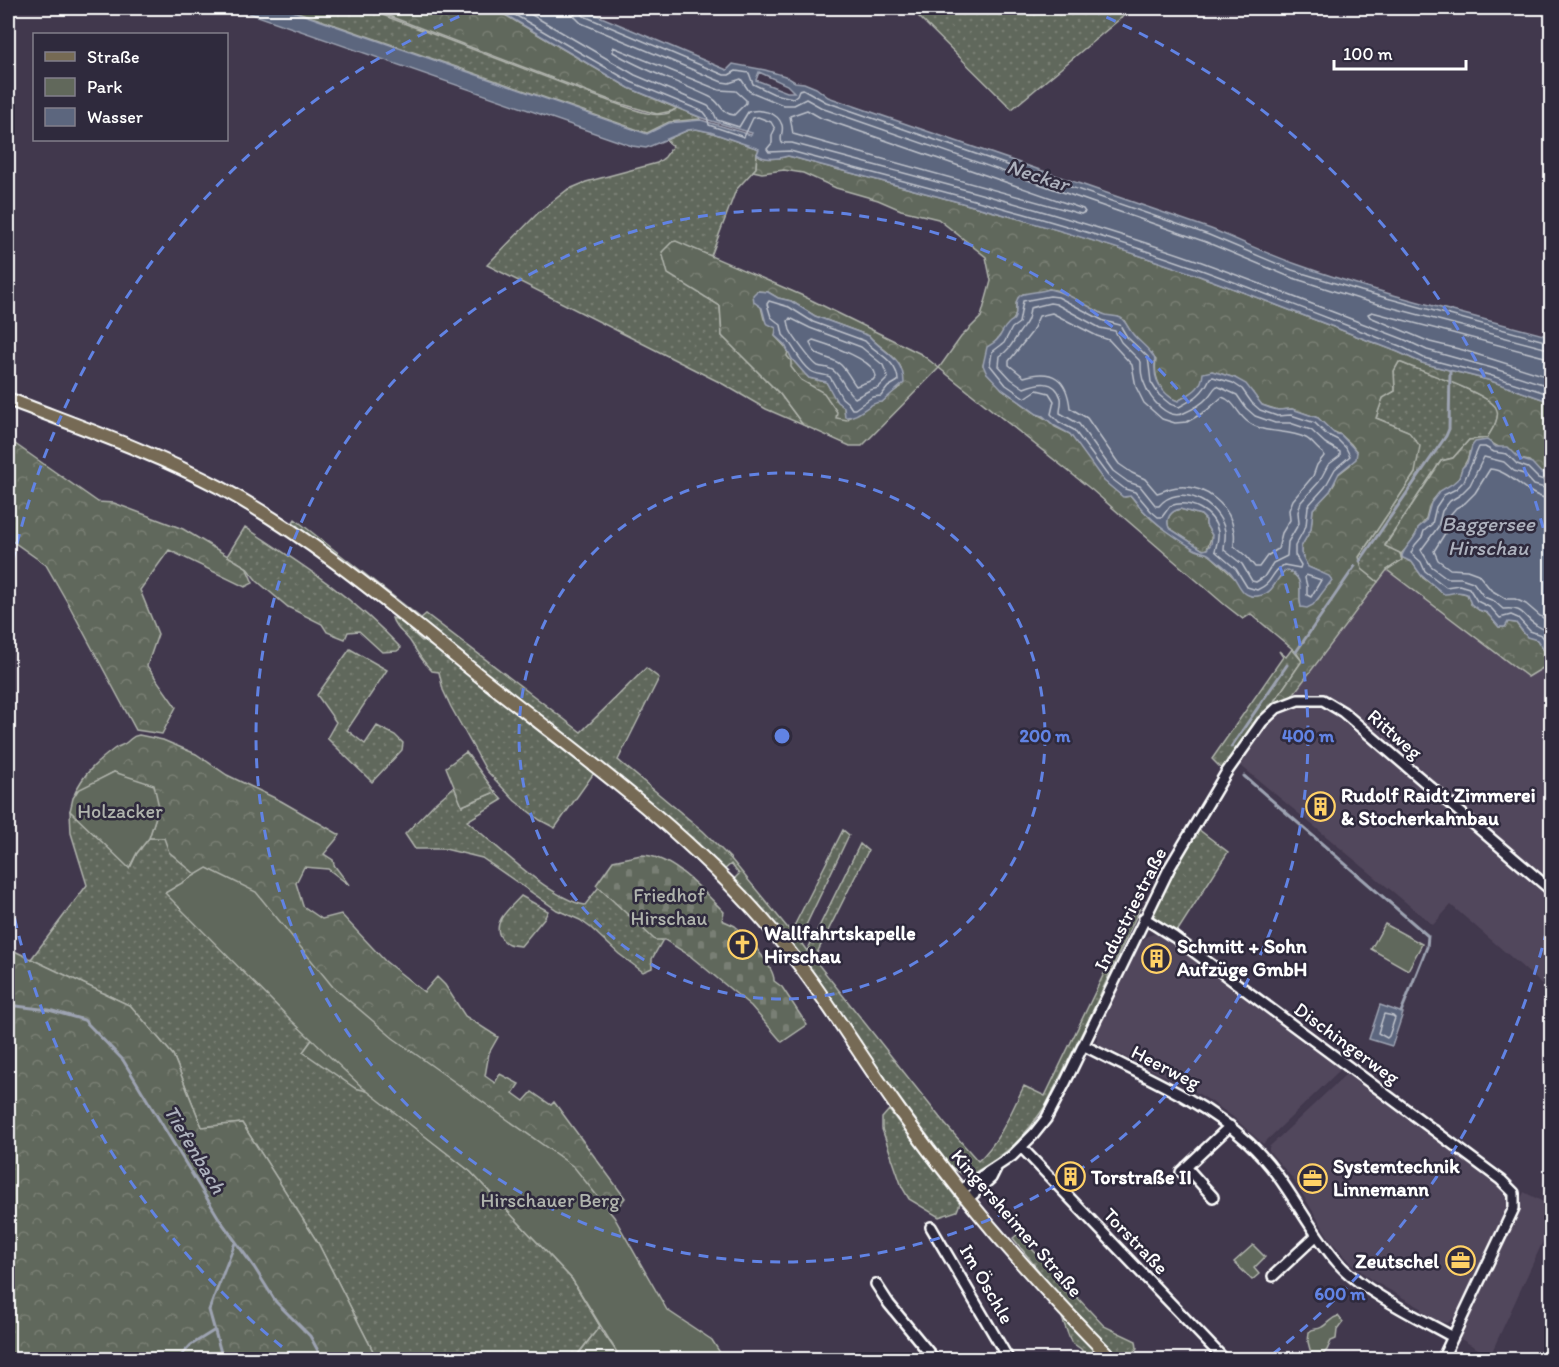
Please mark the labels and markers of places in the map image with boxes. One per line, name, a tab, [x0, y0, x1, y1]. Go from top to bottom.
centre of rings	[772, 726, 792, 746]
place label: Rudolf Raidt Zimmerei & Stocherkahnbau	[1341, 783, 1536, 830]
building icon: Rudolf Raidt Zimmerei & Stocherkahnbau	[1304, 790, 1336, 822]
place label: Wallfahrtskapelle Hirschau	[764, 921, 916, 968]
church icon: Wallfahrtskapelle Hirschau	[727, 928, 759, 960]
place label: Schmitt + Sohn Aufzüge GmbH	[1176, 934, 1307, 982]
building icon: Schmitt + Sohn Aufzüge GmbH	[1140, 942, 1172, 974]
place label: Systemtechnik Linnemann	[1333, 1154, 1460, 1201]
building icon: Torstraße II	[1054, 1161, 1086, 1193]
office icon: Systemtechnik Linnemann	[1296, 1162, 1328, 1194]
place label: Torstraße II	[1090, 1165, 1192, 1189]
office icon: Zeutschel	[1444, 1245, 1476, 1277]
place label: Zeutschel	[1355, 1249, 1439, 1273]

